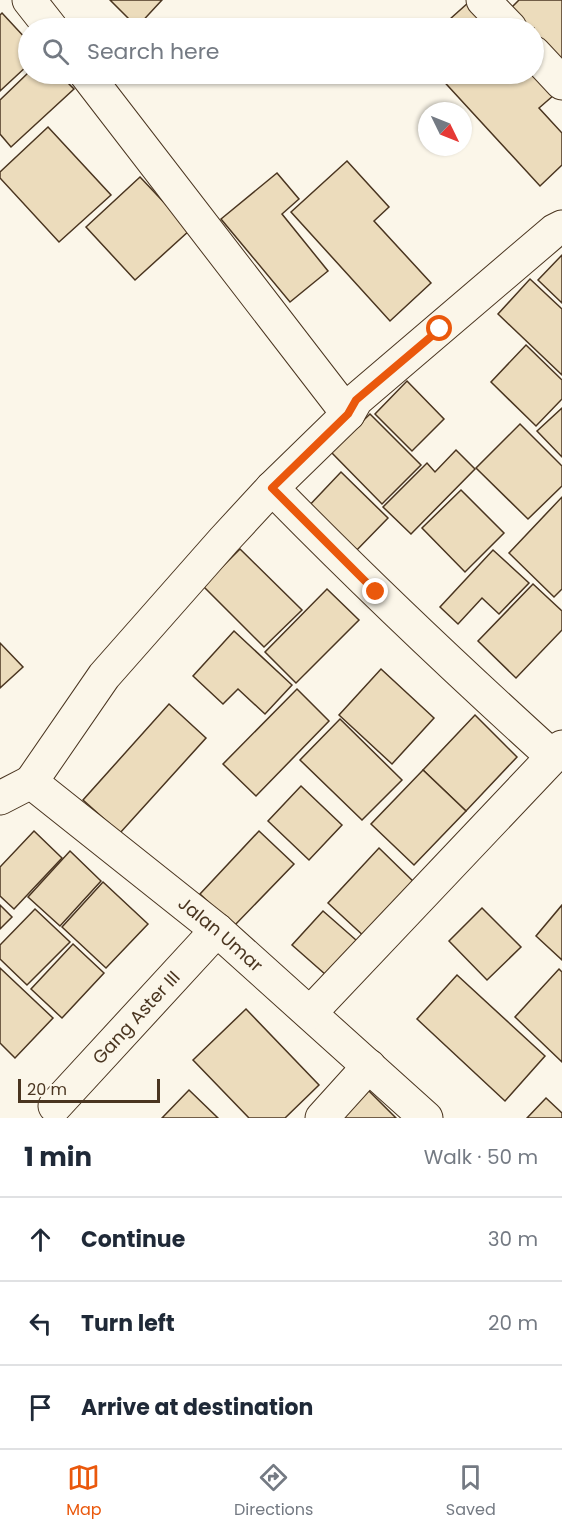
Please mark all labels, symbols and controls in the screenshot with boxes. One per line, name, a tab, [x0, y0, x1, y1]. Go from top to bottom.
search box	[18, 18, 544, 84]
icon: search	[39, 35, 72, 68]
text: Search here	[87, 36, 220, 67]
north arrow	[418, 102, 472, 156]
route start	[426, 315, 452, 341]
route end	[362, 578, 388, 604]
street label: Jalan Umar	[173, 891, 269, 978]
street label: Gang Aster III	[86, 965, 185, 1070]
scale bar	[18, 1076, 160, 1104]
text: 20 m	[27, 1078, 67, 1101]
text: 1 min	[24, 1139, 92, 1175]
text: Walk · 50 m	[424, 1143, 538, 1171]
icon: ahead	[24, 1223, 57, 1256]
text: Continue	[81, 1224, 185, 1255]
text: 30 m	[488, 1225, 538, 1253]
icon: left	[24, 1307, 57, 1340]
text: Turn left	[81, 1308, 175, 1339]
text: 20 m	[488, 1309, 538, 1337]
icon: arrive	[24, 1391, 57, 1424]
text: Arrive at destination	[81, 1392, 313, 1423]
tab: Map	[66, 1461, 102, 1522]
tab: Directions	[234, 1461, 313, 1522]
tab: Saved	[446, 1461, 496, 1522]

